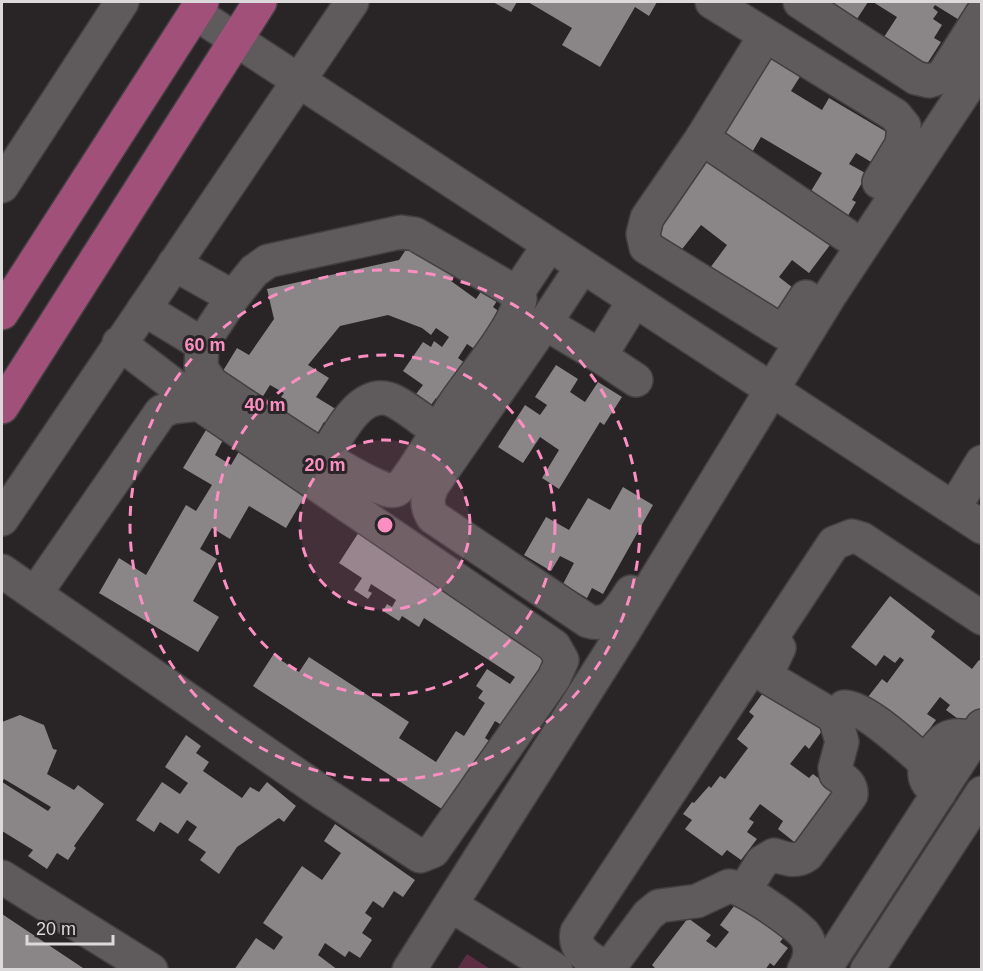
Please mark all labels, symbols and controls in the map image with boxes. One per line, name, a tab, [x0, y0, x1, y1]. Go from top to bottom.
text: 60 m	[184, 335, 226, 355]
text: 40 m	[244, 395, 286, 415]
text: 20 m	[304, 455, 346, 475]
centre of rings	[375, 515, 395, 535]
scale bar	[27, 908, 112, 946]
text: 20 m	[36, 919, 76, 939]

